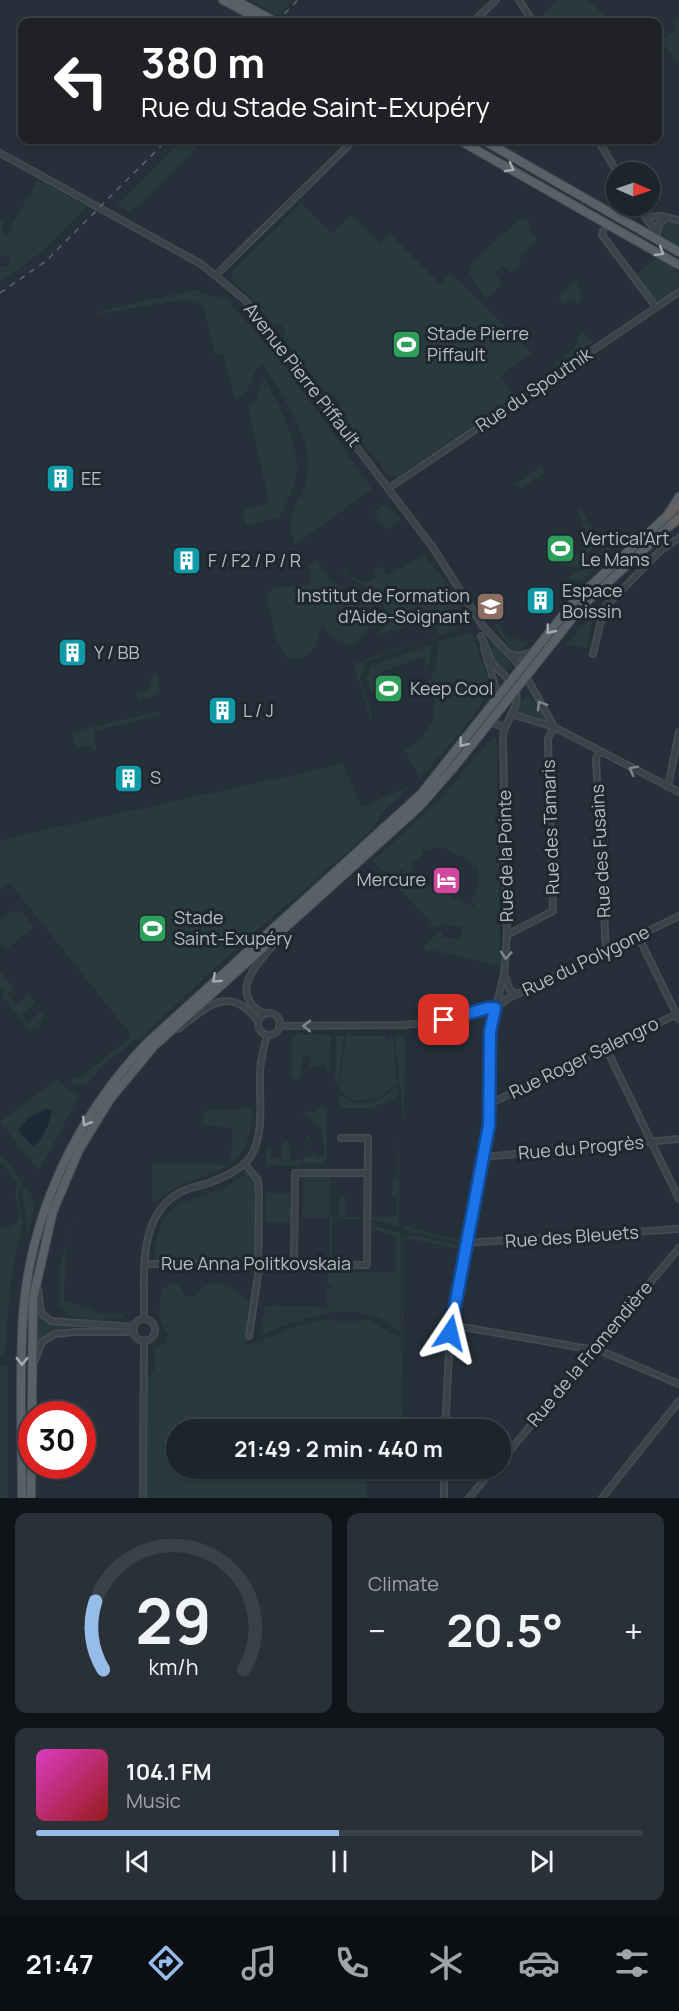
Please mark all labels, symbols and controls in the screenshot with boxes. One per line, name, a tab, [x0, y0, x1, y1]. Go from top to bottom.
text: 380 m	[141, 33, 265, 91]
icon: left	[42, 42, 120, 120]
text: Rue du Stade Saint-Exupéry	[141, 88, 490, 125]
one-way arrow	[504, 161, 514, 172]
north arrow	[606, 162, 660, 216]
map controls	[606, 162, 660, 216]
one-way arrow	[654, 245, 664, 257]
street label: Avenue Pierre Piffault	[239, 297, 367, 451]
place label: Stade Pierre Piffault	[427, 321, 529, 366]
sports icon: Stade Pierre Piffault	[390, 328, 422, 360]
street label: Rue du Spoutnik	[471, 341, 597, 437]
building icon: EE	[44, 463, 76, 495]
place label: EE	[81, 466, 102, 490]
place label: Vertical'Art Le Mans	[581, 526, 670, 571]
sports icon: Vertical'Art Le Mans	[544, 533, 576, 565]
building icon: F / F2 / P / R	[171, 545, 203, 577]
place label: F / F2 / P / R	[208, 548, 301, 572]
place label: Espace Boissin	[562, 578, 623, 623]
place label: Institut de Formation d'Aide-Soignant	[297, 583, 470, 628]
building icon: Espace Boissin	[525, 585, 557, 617]
school or university icon: Institut de Formation d'Aide-Soignant	[475, 590, 507, 622]
one-way arrow	[546, 623, 557, 634]
building icon: Y / BB	[57, 637, 89, 669]
place label: Y / BB	[94, 640, 140, 664]
sports icon: Keep Cool	[373, 673, 405, 705]
place label: Keep Cool	[410, 676, 493, 700]
building icon: L / J	[206, 695, 238, 727]
place label: L / J	[243, 698, 274, 722]
one-way arrow	[537, 701, 549, 712]
one-way arrow	[459, 736, 470, 747]
street label: Rue des Tamaris	[536, 759, 564, 895]
building icon: S	[113, 762, 145, 794]
place label: S	[150, 765, 161, 789]
one-way arrow	[629, 765, 640, 777]
street label: Rue des Fusains	[585, 784, 615, 919]
street label: Rue de la Pointe	[492, 790, 518, 922]
hotel icon: Mercure	[431, 864, 463, 896]
place label: Mercure	[357, 867, 426, 891]
place label: Stade Saint-Exupéry	[174, 905, 293, 950]
sports icon: Stade Saint-Exupéry	[137, 912, 169, 944]
street label: Rue du Polygone	[518, 919, 653, 1001]
one-way arrow	[500, 950, 513, 959]
one-way arrow	[212, 972, 223, 983]
pin	[418, 994, 469, 1045]
icon: arrive	[427, 1003, 460, 1036]
street label: Rue Roger Salengro	[505, 1011, 662, 1104]
one-way arrow	[303, 1019, 312, 1032]
one-way arrow	[81, 1116, 93, 1126]
street label: Rue du Progrès	[517, 1130, 645, 1164]
street label: Rue des Bleuets	[504, 1219, 640, 1253]
street label: Rue Anna Politkovskaia	[161, 1251, 351, 1275]
street label: Rue de la Fromendière	[521, 1276, 657, 1431]
position arrow	[418, 1301, 482, 1365]
one-way arrow	[16, 1356, 28, 1365]
speed limit sign: 30	[18, 1401, 96, 1479]
text: 21:49 · 2 min · 440 m	[234, 1434, 443, 1464]
text: Climate	[368, 1570, 439, 1597]
text: 29	[136, 1577, 211, 1663]
text: 20.5°	[447, 1599, 563, 1661]
text: −	[368, 1608, 386, 1653]
text: +	[624, 1608, 643, 1653]
text: km/h	[149, 1652, 198, 1681]
text: 104.1 FM	[126, 1757, 211, 1787]
text: Music	[126, 1787, 181, 1814]
icon: previous	[121, 1845, 154, 1878]
icon: pause	[323, 1845, 356, 1878]
icon: next	[525, 1845, 558, 1878]
icon: directions	[145, 1942, 187, 1984]
icon: music	[238, 1942, 280, 1984]
icon: phone	[331, 1942, 373, 1984]
icon: climate	[425, 1942, 467, 1984]
icon: car	[518, 1942, 560, 1984]
icon: filters	[611, 1942, 653, 1984]
text: 21:47	[26, 1945, 94, 1982]

